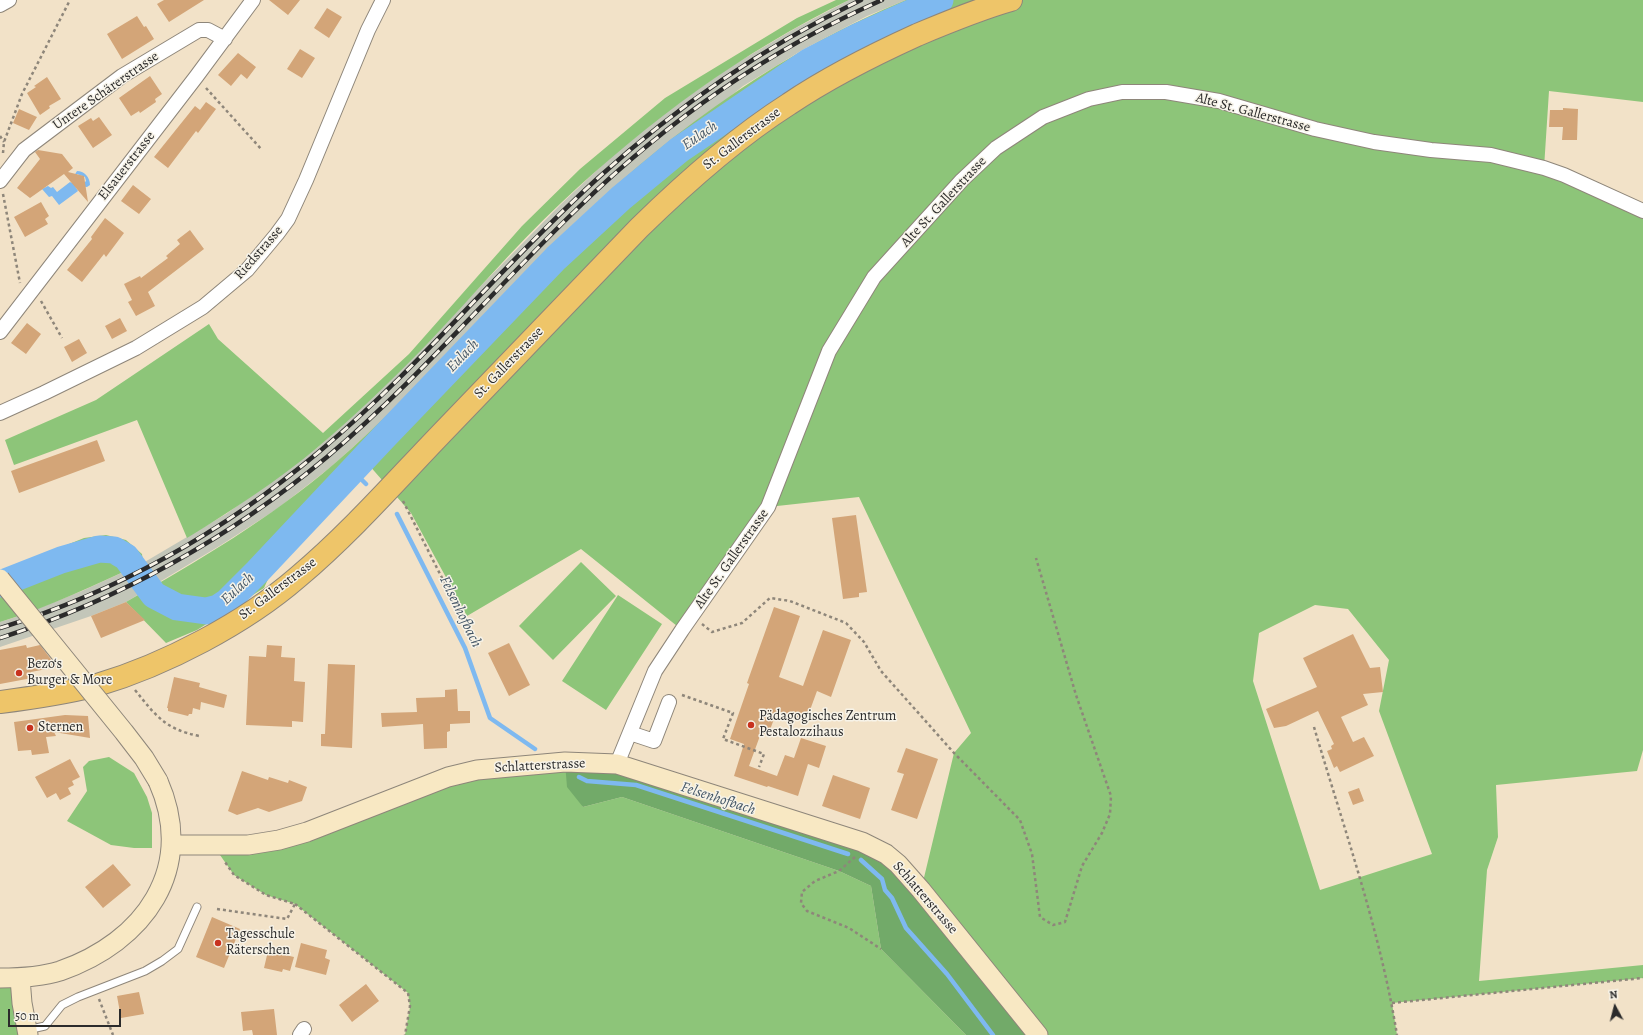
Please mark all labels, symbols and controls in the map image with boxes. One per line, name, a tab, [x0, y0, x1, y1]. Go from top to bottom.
street label: Untere Schärerstrasse	[50, 48, 162, 134]
street label: Alte St. Gallerstrasse	[1194, 90, 1312, 136]
street label: St. Gallerstrasse	[700, 104, 784, 174]
water label: Eulach	[679, 118, 721, 154]
street label: Elsauerstrasse	[95, 128, 159, 204]
street label: Alte St. Gallerstrasse	[898, 153, 990, 251]
street label: Riedstrasse	[231, 223, 287, 283]
street label: St. Gallerstrasse	[471, 324, 547, 402]
water label: Eulach	[443, 336, 483, 376]
street label: Alte St. Gallerstrasse	[691, 506, 773, 612]
street label: St. Gallerstrasse	[236, 554, 320, 624]
water label: Eulach	[218, 569, 258, 609]
water label: Felsenhofbach	[435, 573, 485, 651]
place label: Bezo‘s Burger & More	[27, 657, 112, 690]
marker: Bezo‘s Burger & More	[14, 668, 24, 678]
place label: Pädagogisches Zentrum Pestalozzihaus	[759, 709, 896, 742]
place label: Sternen	[38, 720, 83, 736]
marker: Pädagogisches Zentrum Pestalozzihaus	[746, 720, 756, 730]
marker: Sternen	[25, 723, 35, 733]
street label: Schlatterstrasse	[494, 755, 586, 777]
water label: Felsenhofbach	[678, 778, 758, 820]
street label: Schlatterstrasse	[889, 858, 961, 938]
place label: Tagesschule Räterschen	[226, 927, 295, 960]
marker: Tagesschule Räterschen	[213, 938, 223, 948]
north arrow	[1595, 987, 1635, 1027]
text: N	[1609, 987, 1618, 1003]
scale bar	[10, 1001, 123, 1027]
text: 50 m	[15, 1008, 39, 1024]

